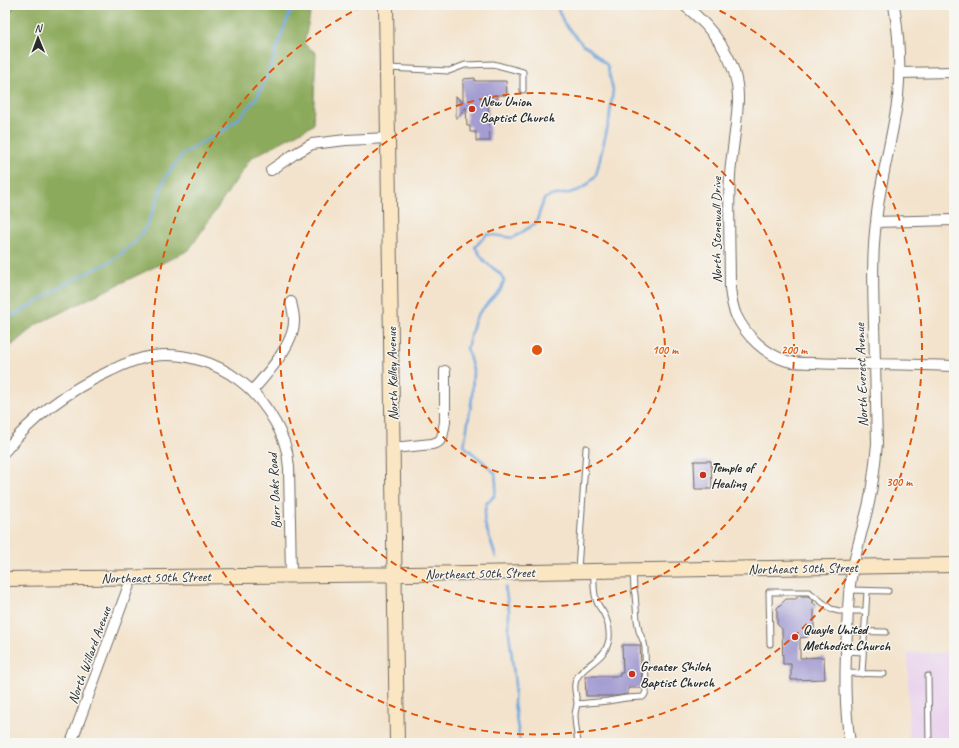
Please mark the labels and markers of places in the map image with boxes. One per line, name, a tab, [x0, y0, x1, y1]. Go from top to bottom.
place label: New Union Baptist Church	[480, 93, 555, 126]
marker: New Union Baptist Church	[467, 104, 477, 114]
centre of rings	[530, 343, 544, 357]
place label: Temple of Healing	[711, 459, 758, 492]
marker: Temple of Healing	[698, 470, 708, 480]
place label: Quayle United Methodist Church	[803, 621, 891, 654]
marker: Quayle United Methodist Church	[790, 632, 800, 642]
place label: Greater Shiloh Baptist Church	[640, 658, 715, 691]
marker: Greater Shiloh Baptist Church	[627, 669, 637, 679]

